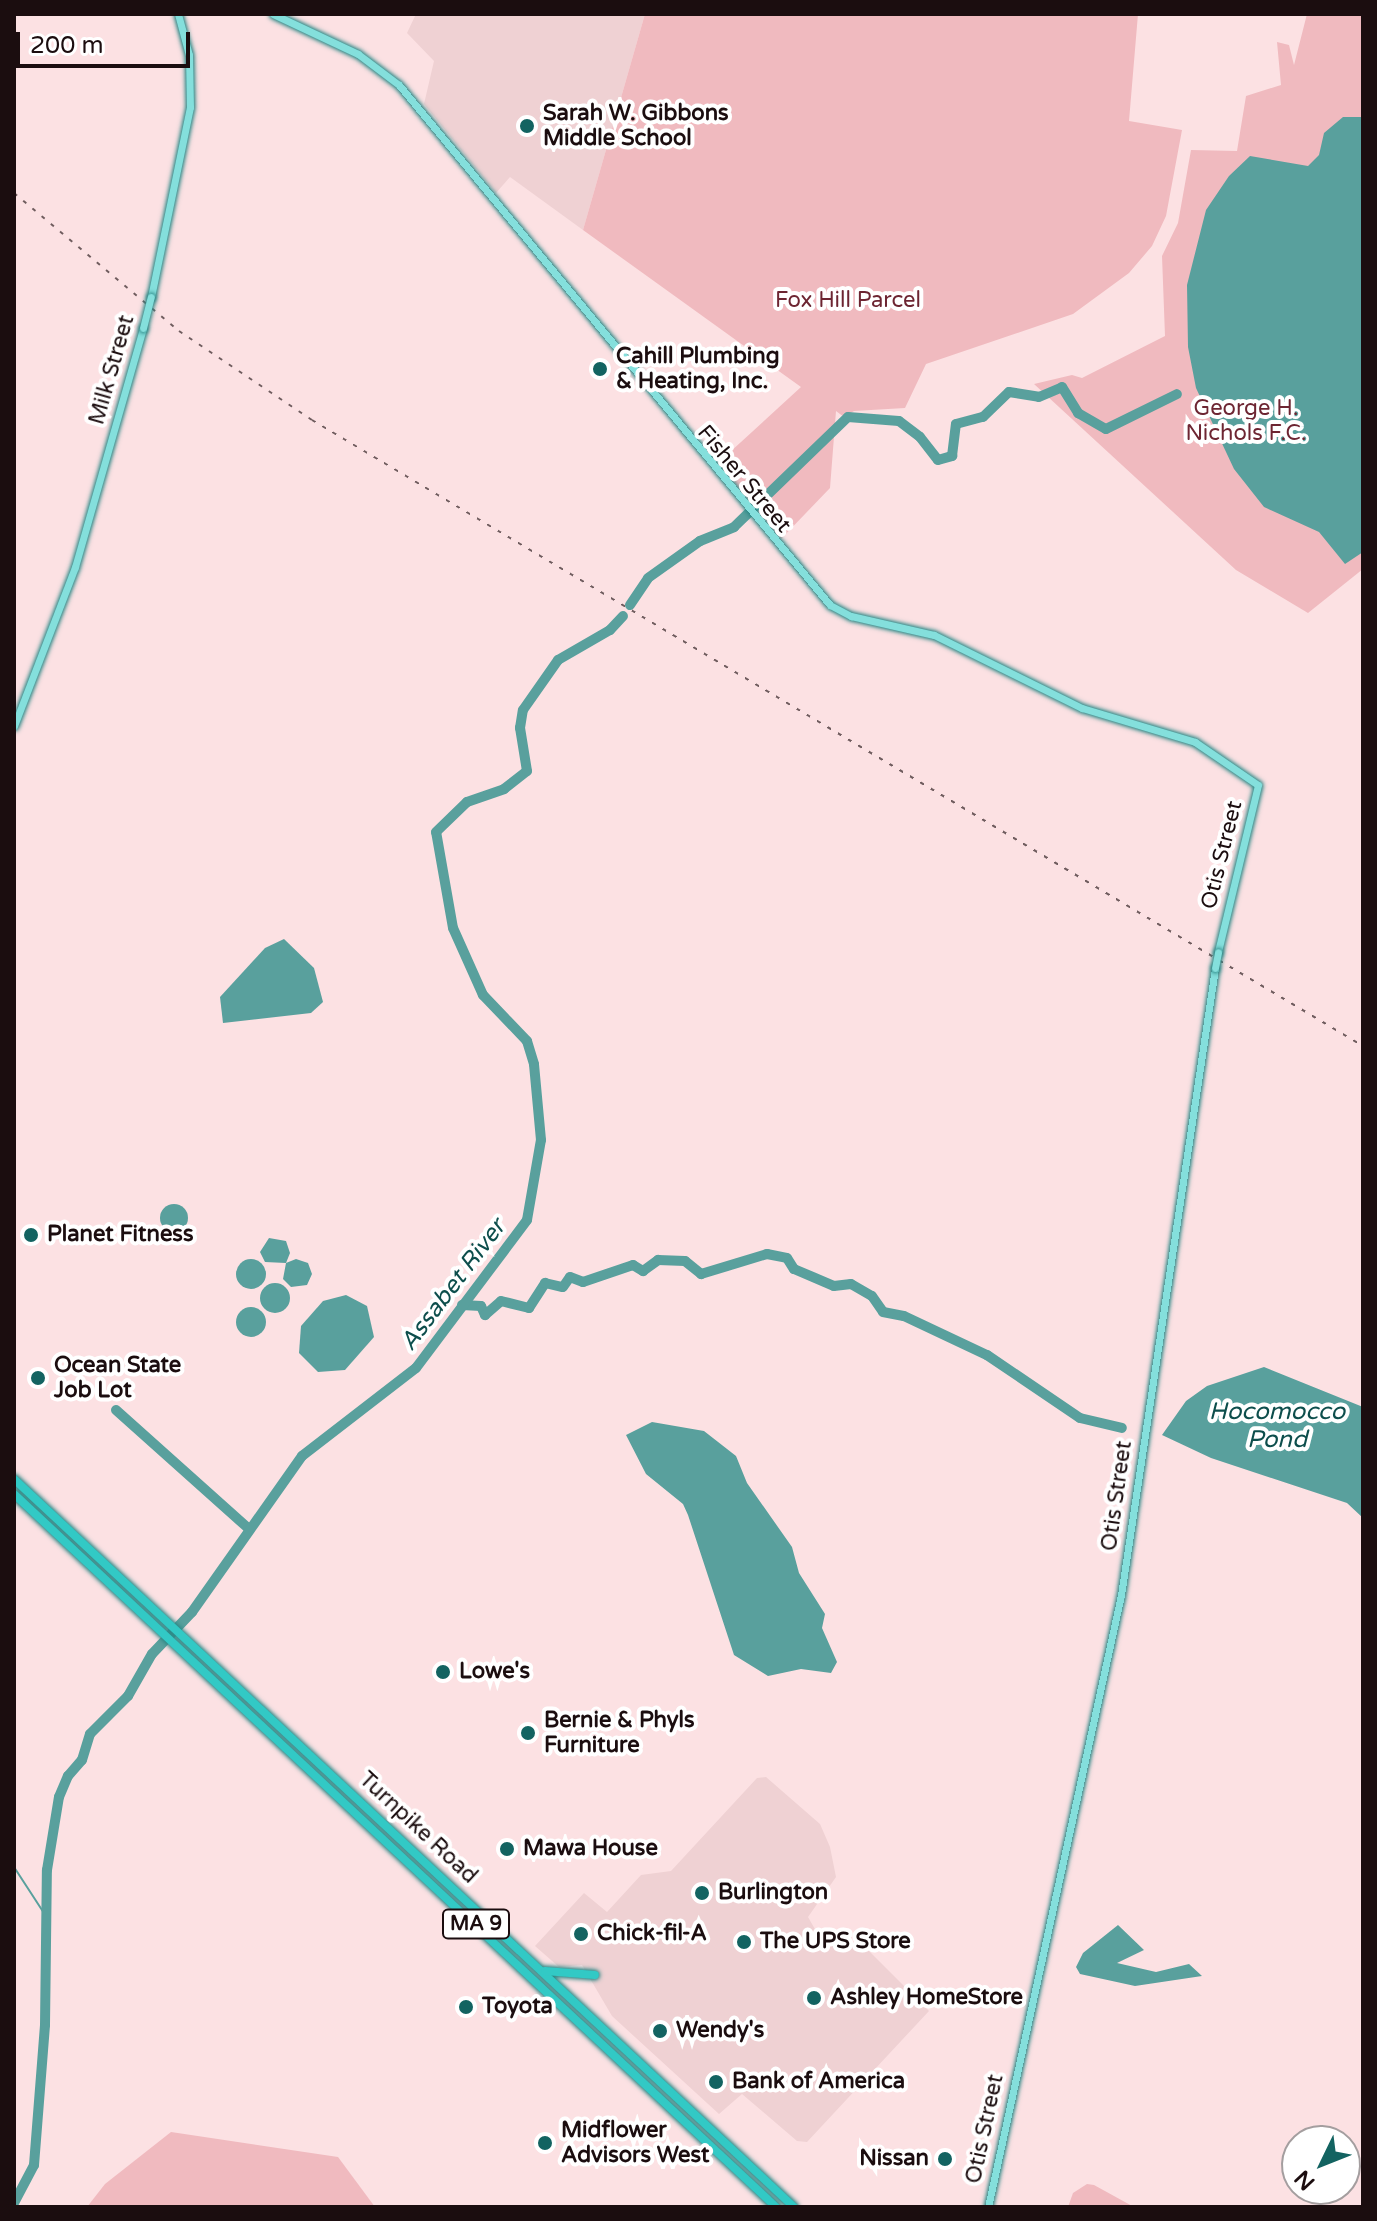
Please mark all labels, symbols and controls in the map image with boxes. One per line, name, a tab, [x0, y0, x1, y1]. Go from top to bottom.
scale bar	[20, 16, 194, 66]
text: 200 m	[30, 31, 104, 60]
place label: Sarah W. Gibbons Middle School	[543, 100, 729, 152]
marker: Sarah W. Gibbons Middle School	[518, 117, 536, 135]
park label: Fox Hill Parcel	[775, 288, 921, 314]
street label: Milk Street	[84, 312, 140, 428]
place label: Cahill Plumbing & Heating, Inc.	[616, 343, 780, 394]
marker: Cahill Plumbing & Heating, Inc.	[591, 360, 609, 378]
park label: George H. Nichols F.C.	[1185, 395, 1307, 446]
street label: Fisher Street	[691, 420, 797, 538]
street label: Otis Street	[1196, 798, 1248, 912]
water label: Assabet River	[394, 1214, 512, 1356]
place label: Planet Fitness	[47, 1222, 193, 1248]
marker: Planet Fitness	[22, 1226, 40, 1244]
place label: Ocean State Job Lot	[54, 1352, 181, 1404]
marker: Ocean State Job Lot	[29, 1369, 47, 1387]
water label: Hocomocco Pond	[1209, 1398, 1345, 1454]
street label: Otis Street	[1096, 1439, 1138, 1553]
place label: Lowe's	[459, 1659, 530, 1685]
marker: Lowe's	[434, 1663, 452, 1681]
place label: Bernie & Phyls Furniture	[544, 1707, 695, 1758]
marker: Bernie & Phyls Furniture	[519, 1724, 537, 1742]
street label: Turnpike Road	[353, 1767, 483, 1889]
place label: Mawa House	[523, 1836, 658, 1862]
marker: Mawa House	[498, 1840, 516, 1858]
place label: Burlington	[718, 1880, 828, 1906]
marker: Burlington	[693, 1884, 711, 1902]
road number: MA 9	[442, 1908, 510, 1940]
place label: Chick-fil-A	[597, 1921, 707, 1947]
marker: Chick-fil-A	[572, 1925, 590, 1943]
place label: The UPS Store	[760, 1929, 911, 1955]
marker: The UPS Store	[735, 1933, 753, 1951]
place label: Ashley HomeStore	[830, 1985, 1023, 2011]
marker: Ashley HomeStore	[805, 1989, 823, 2007]
place label: Toyota	[482, 1994, 553, 2020]
marker: Toyota	[457, 1998, 475, 2016]
place label: Wendy's	[676, 2018, 764, 2044]
marker: Wendy's	[651, 2022, 669, 2040]
place label: Bank of America	[732, 2069, 905, 2095]
street label: Otis Street	[961, 2072, 1009, 2186]
marker: Bank of America	[707, 2073, 725, 2091]
place label: Midflower Advisors West	[561, 2117, 709, 2168]
north arrow	[1281, 2125, 1361, 2205]
marker: Midflower Advisors West	[536, 2134, 554, 2152]
place label: Nissan	[859, 2146, 929, 2172]
marker: Nissan	[936, 2150, 954, 2168]
text: N	[1289, 2165, 1320, 2195]

